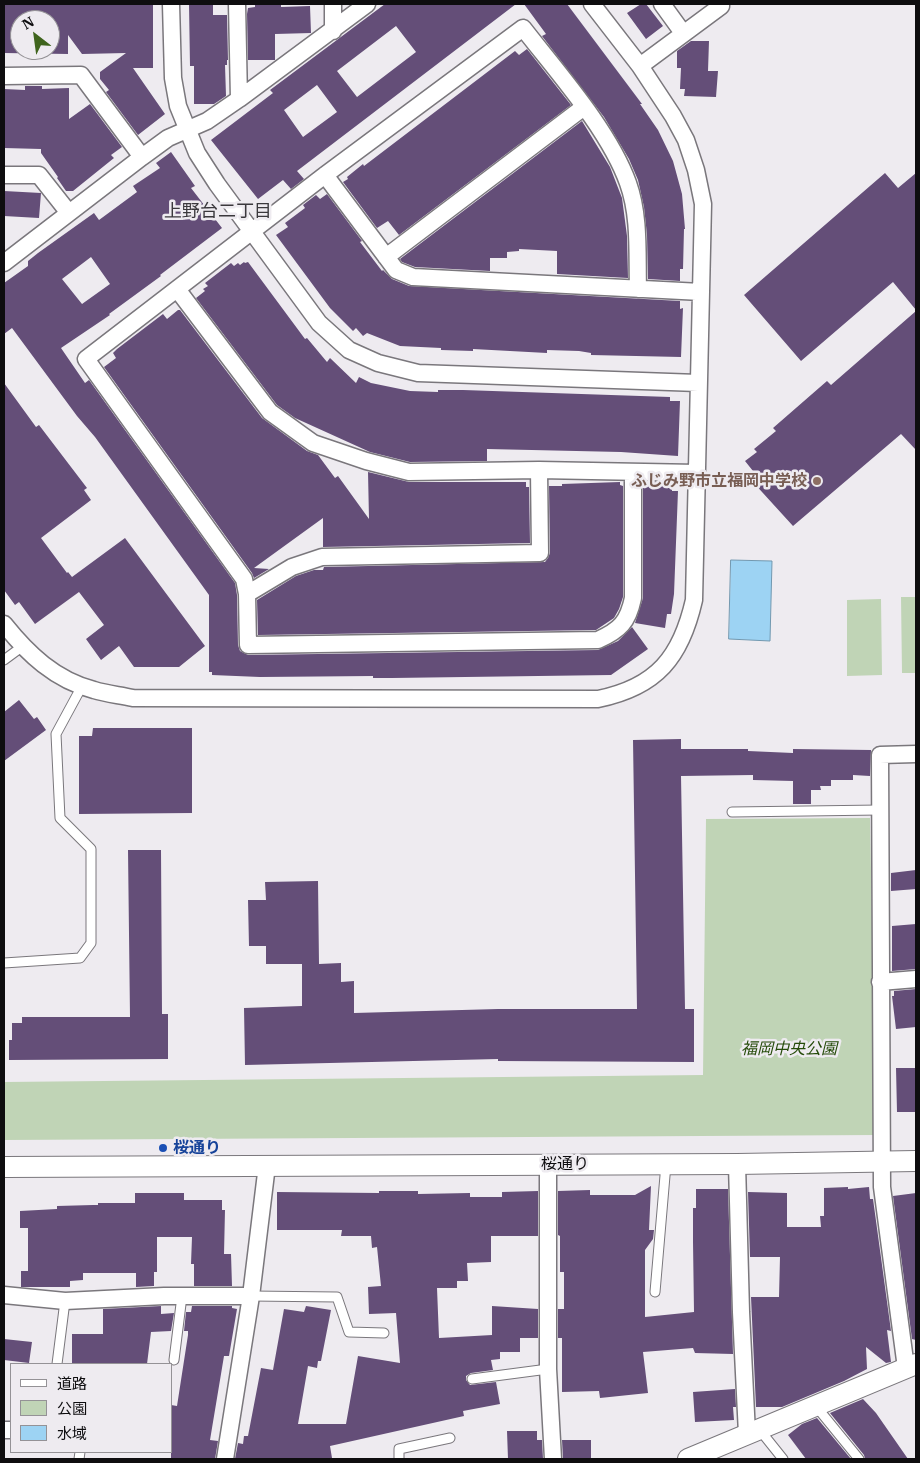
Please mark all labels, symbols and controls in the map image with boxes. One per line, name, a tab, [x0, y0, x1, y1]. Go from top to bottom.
north arrow	[10, 10, 60, 60]
text: N	[19, 12, 37, 33]
district label: 上野台二丁目	[164, 201, 272, 223]
place label: ふじみ野市立福岡中学校	[631, 471, 807, 491]
marker: ふじみ野市立福岡中学校	[811, 475, 823, 487]
park label: 福岡中央公園	[741, 1039, 837, 1059]
place label: 桜通り	[173, 1138, 221, 1158]
marker: 桜通り	[157, 1142, 169, 1154]
street label: 桜通り	[541, 1154, 589, 1174]
legend	[10, 1363, 172, 1453]
text: 道路	[57, 1374, 87, 1393]
text: 公園	[57, 1399, 87, 1418]
text: 水域	[57, 1424, 87, 1443]

